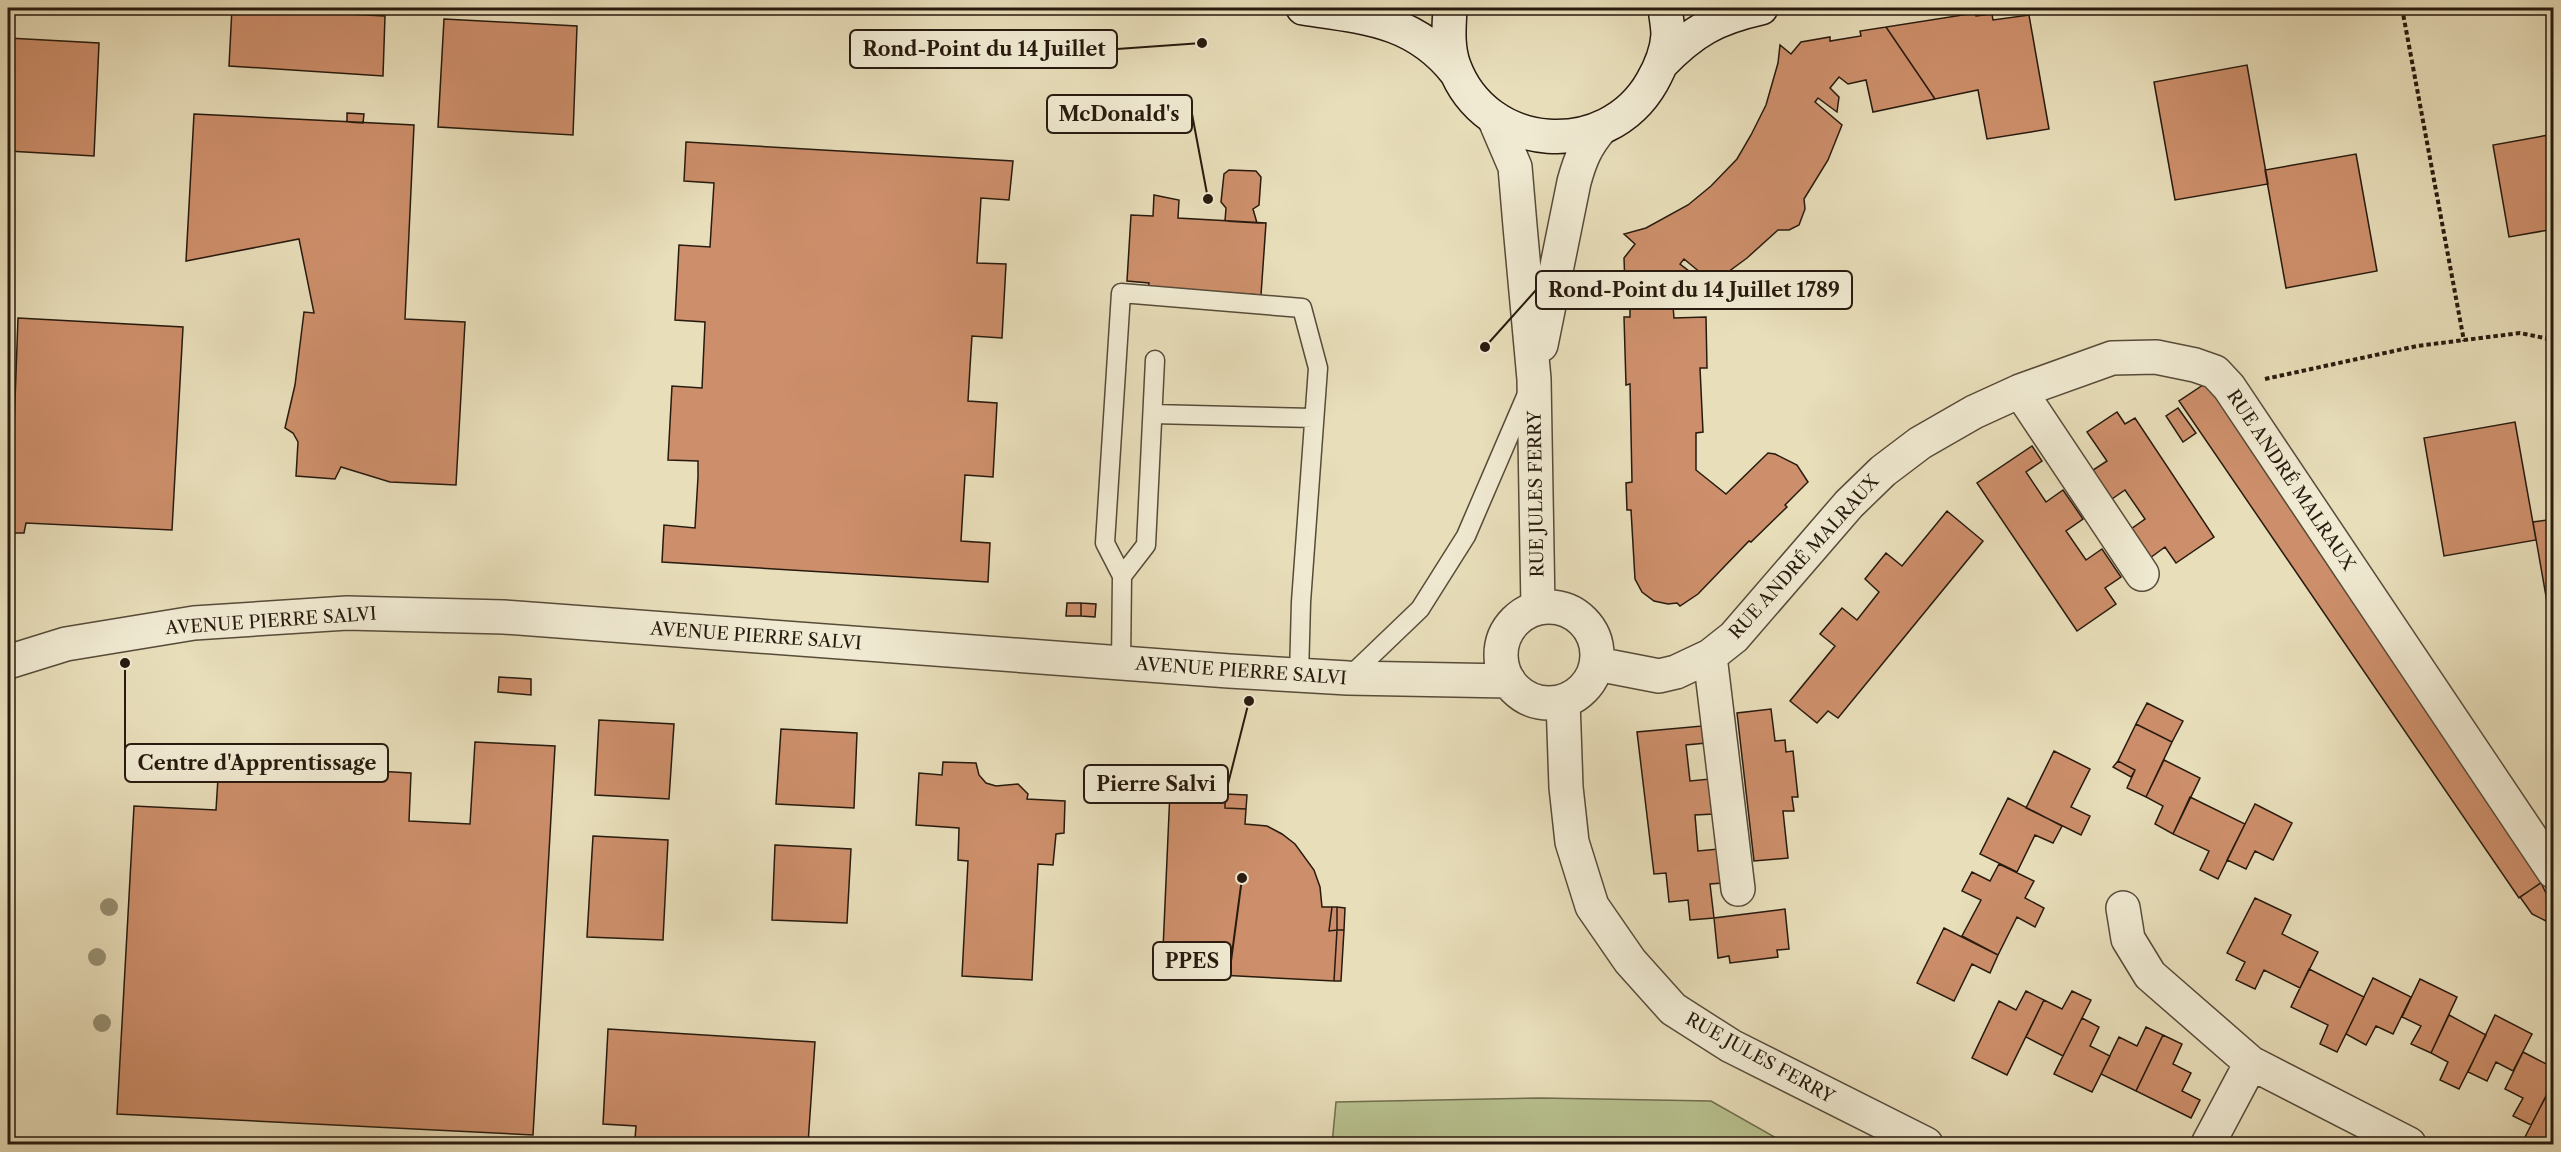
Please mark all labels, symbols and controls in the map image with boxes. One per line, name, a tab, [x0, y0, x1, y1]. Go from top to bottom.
callout: Rond-Point du 14 Juillet	[850, 30, 1117, 68]
text: Rond-Point du 14 Juillet	[862, 37, 1106, 61]
callout: McDonald's	[1047, 95, 1192, 133]
text: McDonald's	[1059, 102, 1179, 126]
callout: Rond-Point du 14 Juillet 1789	[1536, 271, 1852, 309]
text: Rond-Point du 14 Juillet 1789	[1548, 278, 1840, 302]
street label: RUE ANDRÉ MALRAUX	[2222, 385, 2361, 575]
street label: RUE JULES FERRY	[1524, 409, 1548, 578]
street label: RUE ANDRÉ MALRAUX	[1724, 469, 1884, 644]
street label: AVENUE PIERRE SALVI	[164, 603, 377, 639]
street label: AVENUE PIERRE SALVI	[649, 618, 862, 654]
street label: AVENUE PIERRE SALVI	[1134, 653, 1347, 689]
callout: Centre d'Apprentissage	[125, 744, 388, 782]
text: Centre d'Apprentissage	[138, 751, 376, 775]
callout: Pierre Salvi	[1084, 765, 1228, 803]
text: Pierre Salvi	[1096, 772, 1216, 796]
callout: PPES	[1153, 942, 1231, 980]
text: PPES	[1165, 949, 1219, 973]
street label: RUE JULES FERRY	[1682, 1008, 1839, 1109]

